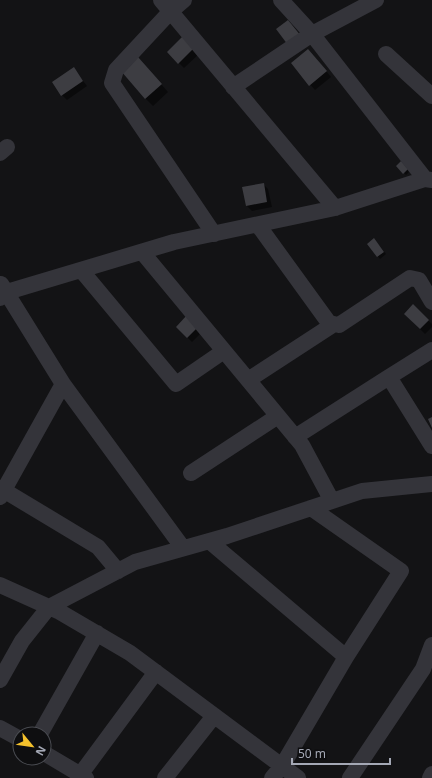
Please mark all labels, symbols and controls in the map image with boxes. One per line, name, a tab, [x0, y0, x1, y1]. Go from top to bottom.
north arrow	[12, 726, 52, 766]
scale bar	[292, 740, 390, 766]
text: N	[32, 744, 50, 759]
text: 50 m	[298, 745, 326, 762]

